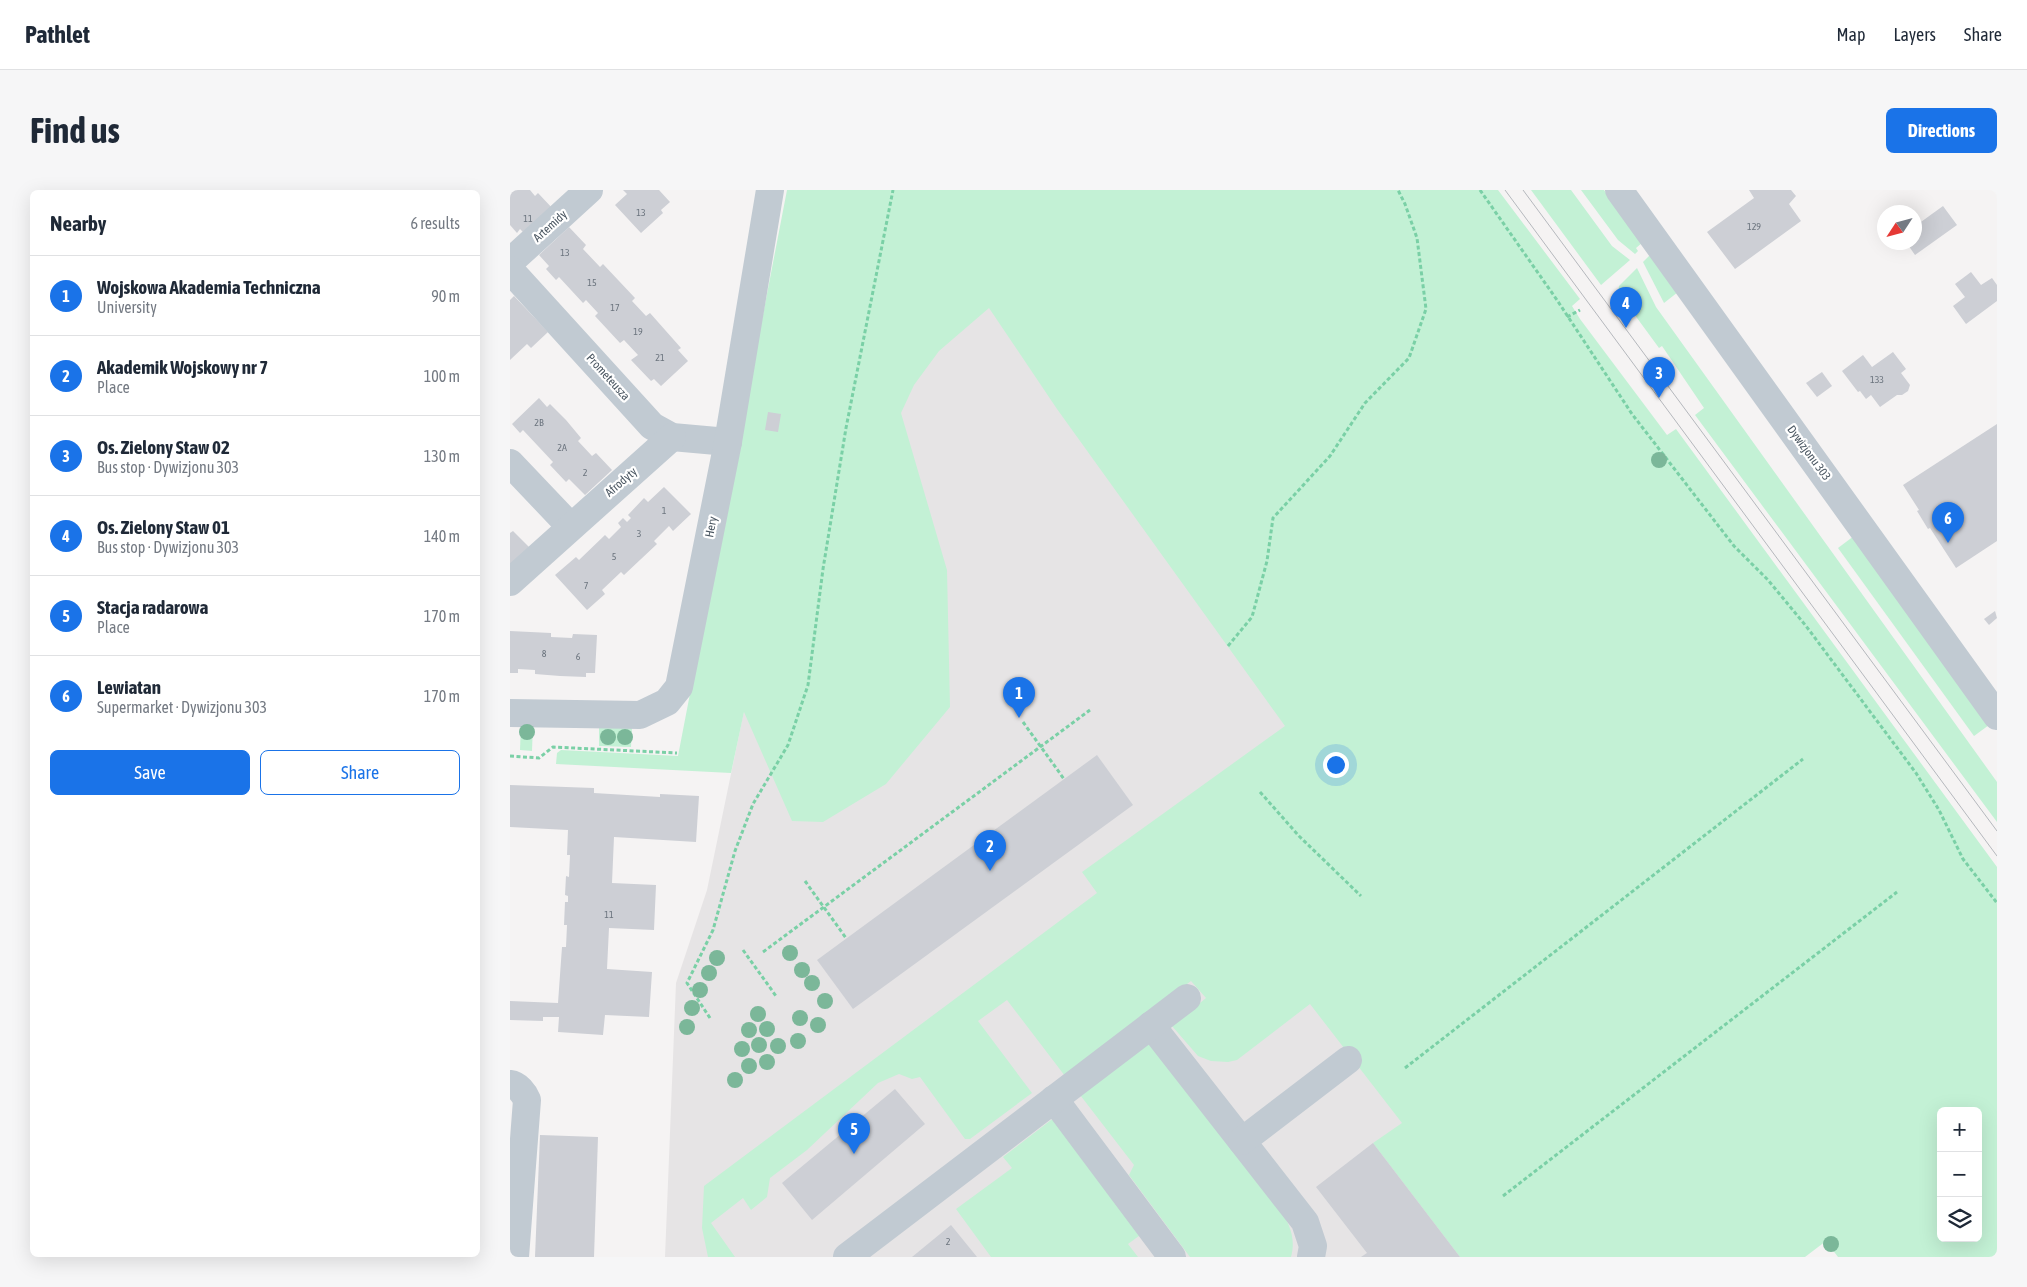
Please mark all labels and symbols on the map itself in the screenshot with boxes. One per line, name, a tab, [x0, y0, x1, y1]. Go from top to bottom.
north arrow	[1877, 205, 1922, 250]
street label: Artemidy	[530, 207, 570, 245]
house number: 13	[636, 207, 646, 218]
house number: 11	[523, 213, 533, 224]
house number: 129	[1747, 221, 1761, 232]
house number: 13	[560, 247, 570, 258]
house number: 15	[587, 277, 597, 288]
pin: 4	[1610, 287, 1642, 328]
house number: 17	[610, 302, 620, 313]
house number: 19	[633, 326, 643, 337]
street label: Prometeusza	[583, 351, 633, 403]
house number: 21	[655, 352, 665, 363]
pin: 3	[1643, 357, 1675, 398]
house number: 133	[1870, 374, 1884, 385]
house number: 2B	[534, 417, 544, 428]
street label: Dywizjonu 303	[1784, 423, 1834, 483]
house number: 2A	[557, 442, 567, 453]
street label: Afrodyty	[602, 464, 640, 500]
house number: 2	[583, 467, 588, 478]
pin: 6	[1932, 502, 1964, 543]
house number: 1	[662, 505, 667, 516]
street label: Hery	[702, 515, 720, 539]
house number: 3	[637, 528, 642, 539]
house number: 5	[612, 551, 617, 562]
house number: 7	[584, 580, 589, 591]
house number: 8	[542, 648, 547, 659]
house number: 6	[576, 651, 581, 662]
pin: 1	[1003, 677, 1035, 718]
your location	[1323, 752, 1349, 778]
pin: 2	[974, 830, 1006, 871]
house number: 11	[604, 909, 614, 920]
pin: 5	[838, 1113, 870, 1154]
house number: 2	[946, 1236, 951, 1247]

